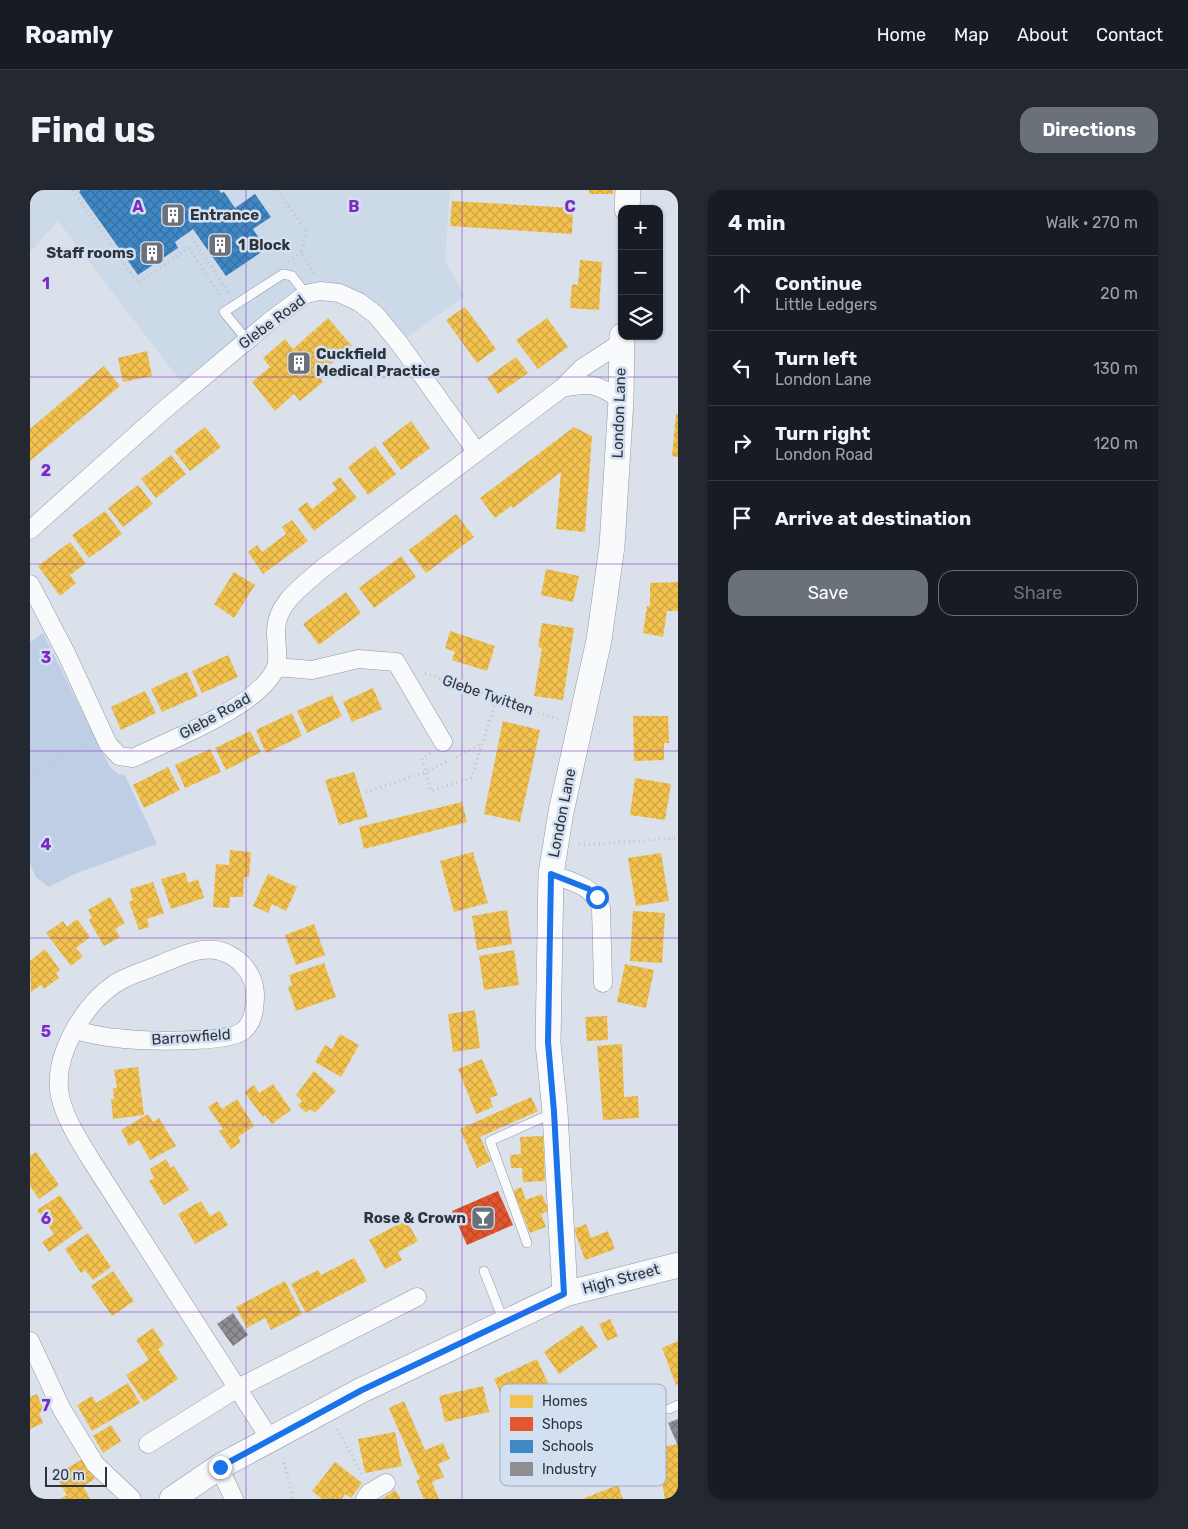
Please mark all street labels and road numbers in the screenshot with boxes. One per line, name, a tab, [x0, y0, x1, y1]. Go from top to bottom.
street label: Glebe Road	[235, 291, 309, 353]
street label: London Lane	[608, 367, 630, 459]
street label: Glebe Twitten	[440, 671, 536, 719]
street label: Glebe Road	[176, 689, 254, 743]
street label: London Lane	[545, 767, 579, 859]
street label: Barrowfield	[151, 1025, 231, 1049]
street label: High Street	[580, 1260, 662, 1298]

